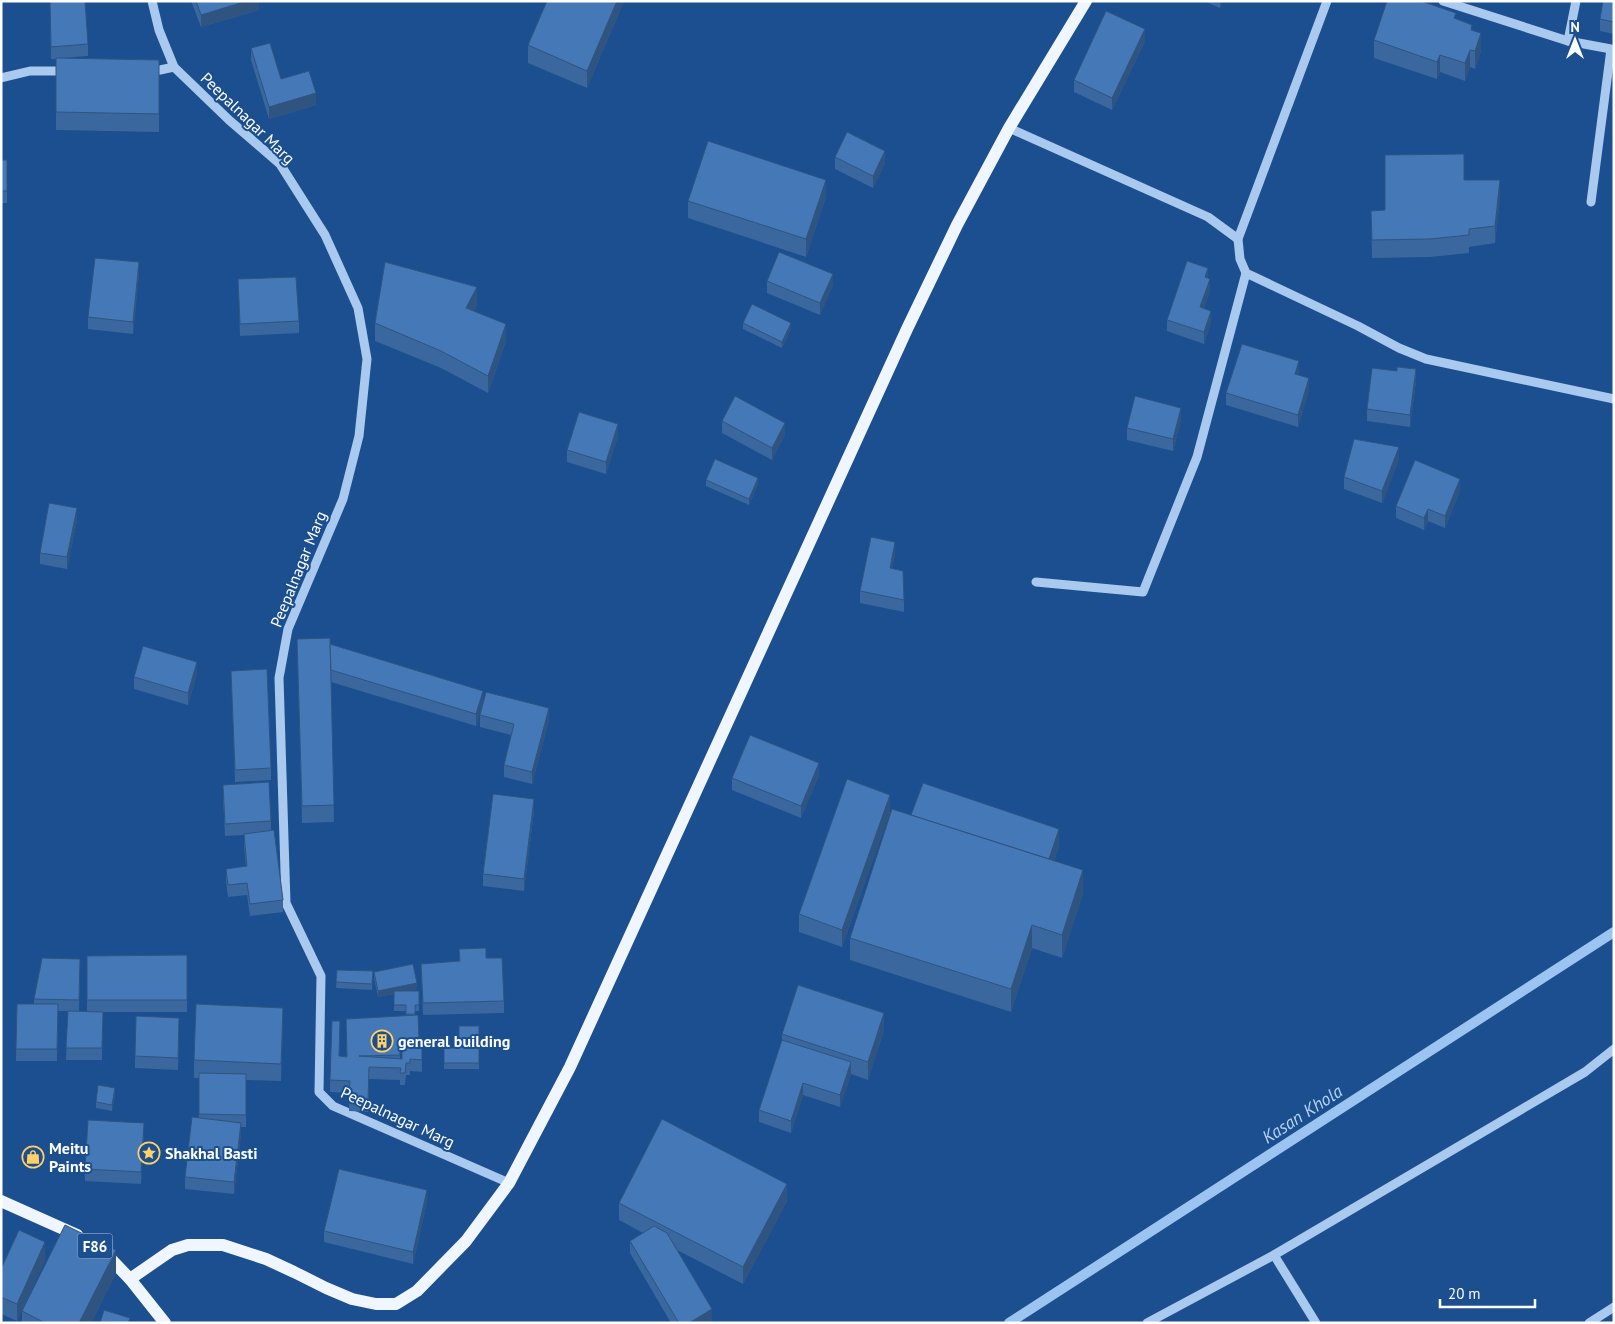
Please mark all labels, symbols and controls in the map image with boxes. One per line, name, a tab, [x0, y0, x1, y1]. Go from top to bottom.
north arrow	[1550, 15, 1600, 65]
text: N	[1570, 18, 1580, 36]
street label: Peepalnagar Marg	[197, 68, 299, 168]
street label: Peepalnagar Marg	[266, 508, 330, 630]
building icon: general building	[370, 1029, 394, 1053]
place label: general building	[398, 1031, 510, 1051]
water label: Kasan Khola	[1257, 1079, 1347, 1149]
street label: Peepalnagar Marg	[338, 1082, 458, 1152]
place label: Meitu Paints	[49, 1138, 91, 1176]
place icon: Shakhal Basti	[137, 1141, 161, 1165]
place label: Shakhal Basti	[165, 1143, 257, 1163]
shop icon: Meitu Paints	[21, 1145, 45, 1169]
road number: F86	[78, 1234, 112, 1258]
scale bar	[1440, 1276, 1535, 1308]
text: 20 m	[1448, 1284, 1481, 1303]

